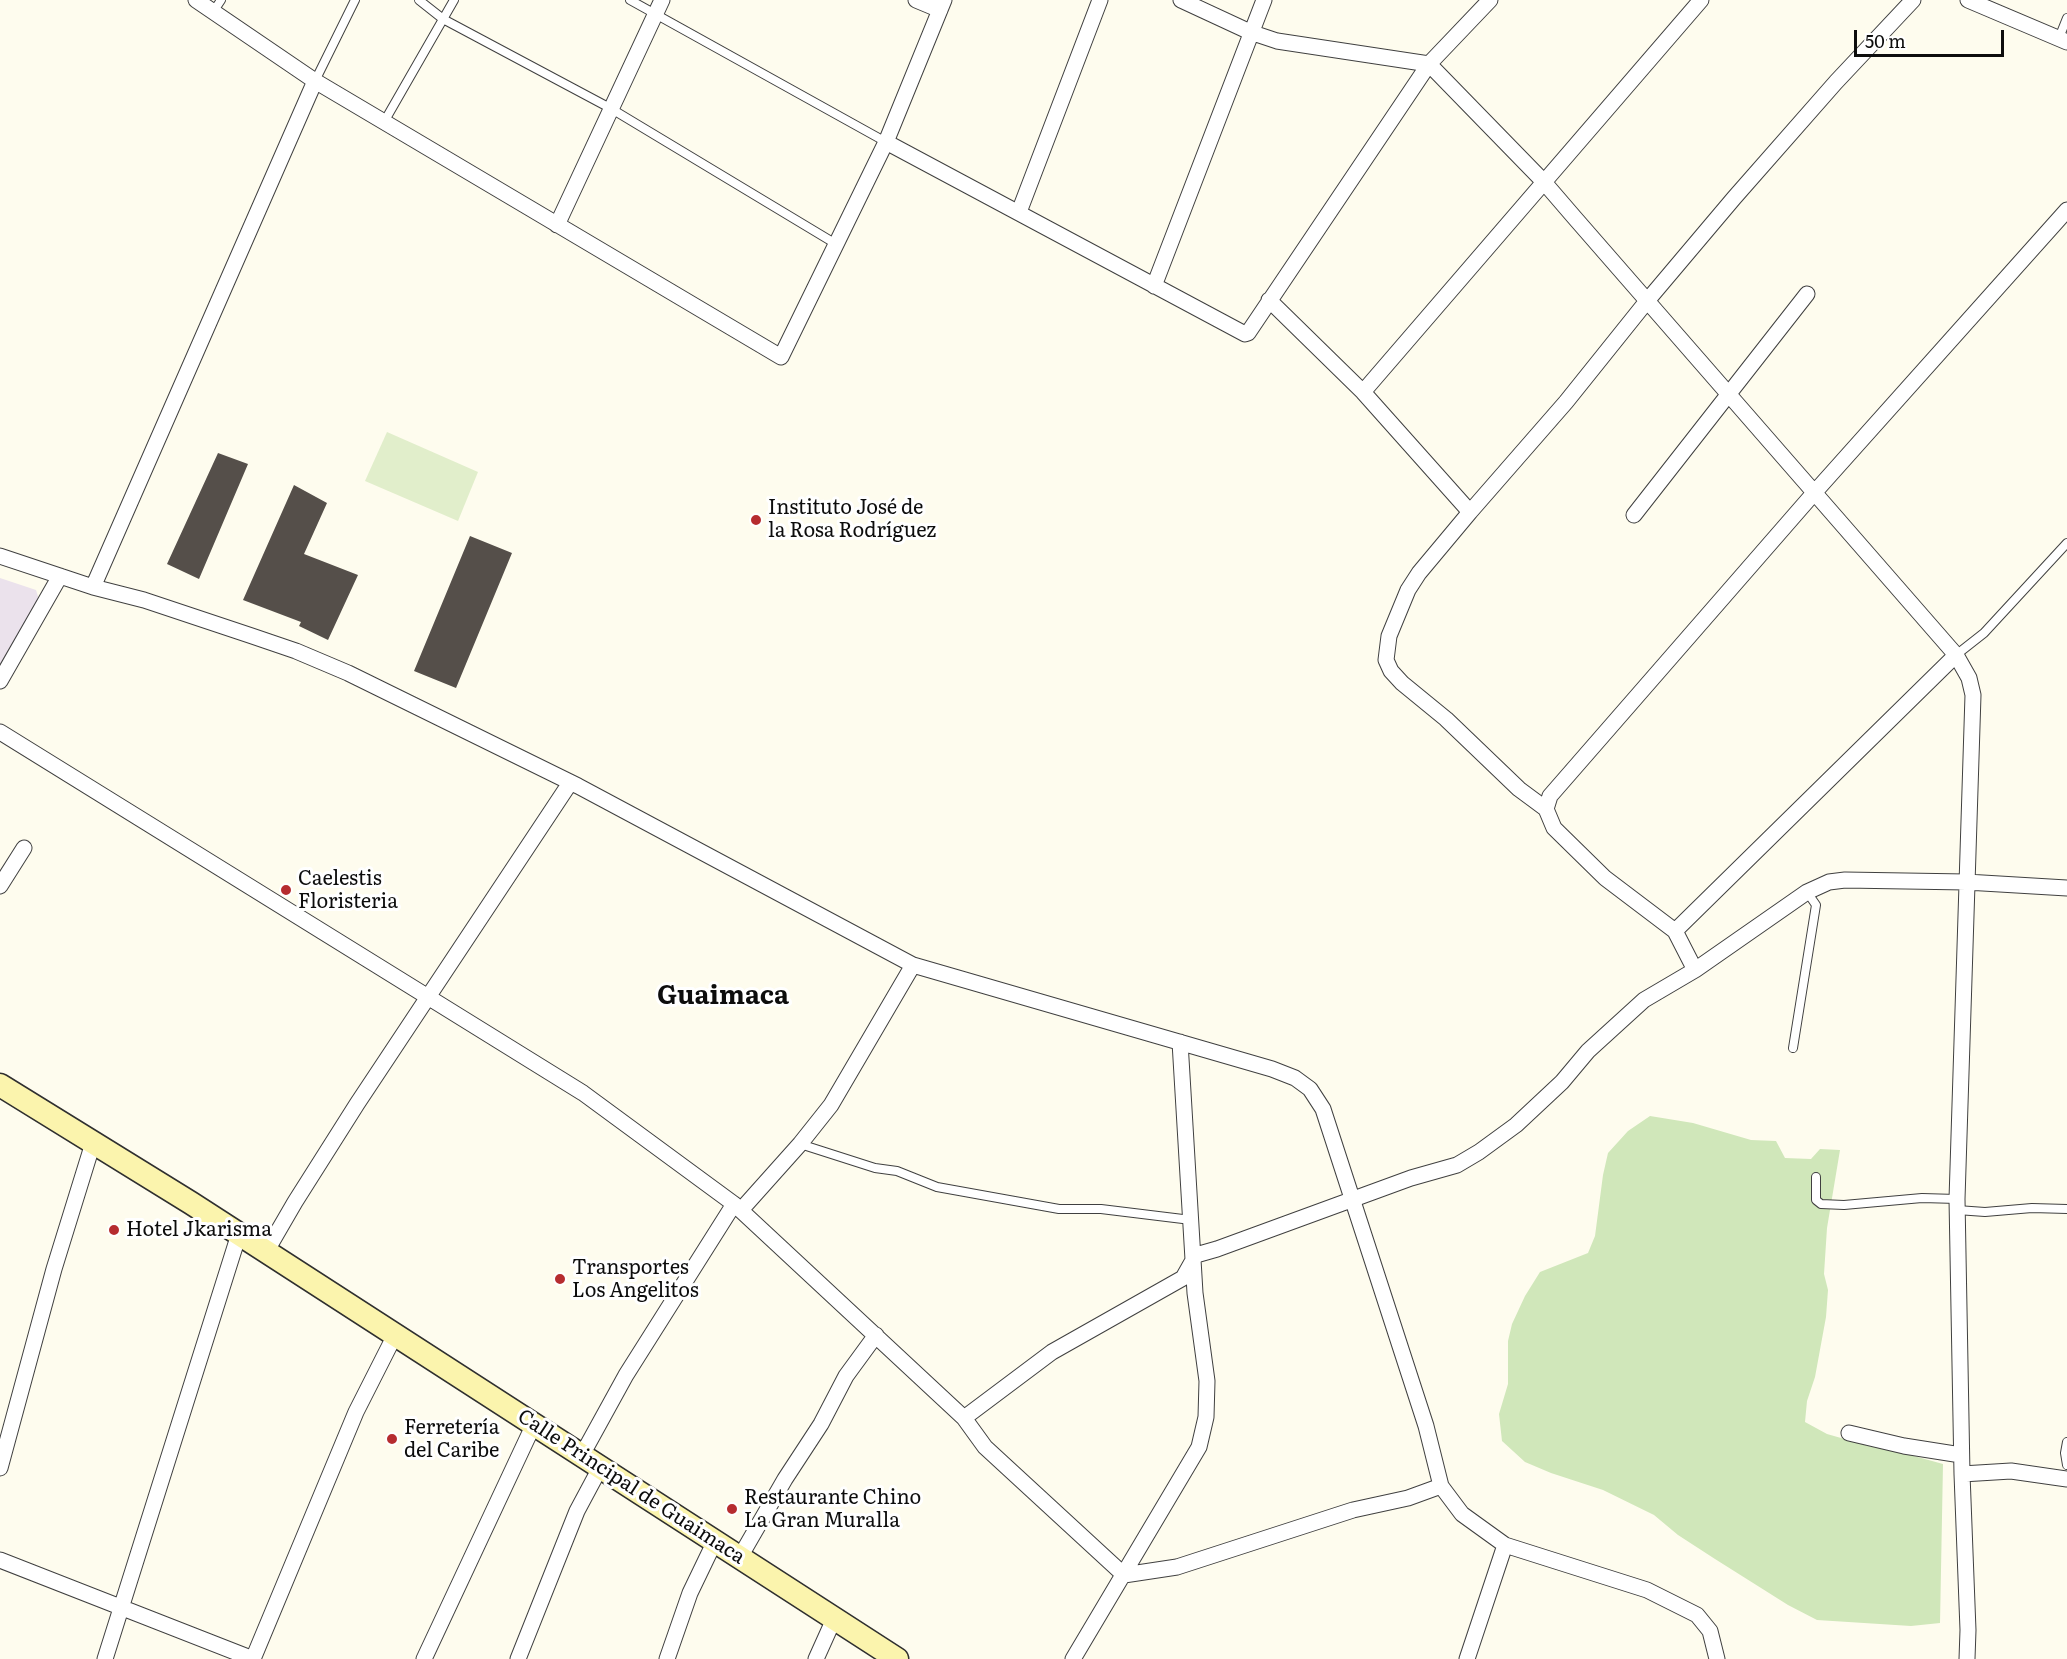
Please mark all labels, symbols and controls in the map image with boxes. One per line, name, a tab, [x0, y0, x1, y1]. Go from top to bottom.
scale bar	[1857, 18, 2007, 56]
text: 50 m	[1865, 27, 1906, 54]
place label: Instituto José de la Rosa Rodríguez	[768, 496, 936, 543]
marker: Instituto José de la Rosa Rodríguez	[749, 513, 763, 527]
place label: Caelestis Floristeria	[298, 867, 398, 914]
marker: Caelestis Floristeria	[279, 883, 293, 897]
district label: Guaimaca	[657, 980, 789, 1012]
place label: Hotel Jkarisma	[126, 1218, 272, 1242]
marker: Hotel Jkarisma	[107, 1223, 121, 1237]
place label: Transportes Los Angelitos	[572, 1256, 699, 1303]
marker: Transportes Los Angelitos	[553, 1272, 567, 1286]
street label: Calle Principal de Guaimaca	[513, 1404, 749, 1570]
place label: Ferretería del Caribe	[404, 1416, 500, 1463]
marker: Ferretería del Caribe	[385, 1432, 399, 1446]
place label: Restaurante Chino La Gran Muralla	[744, 1486, 921, 1533]
marker: Restaurante Chino La Gran Muralla	[725, 1502, 739, 1516]

